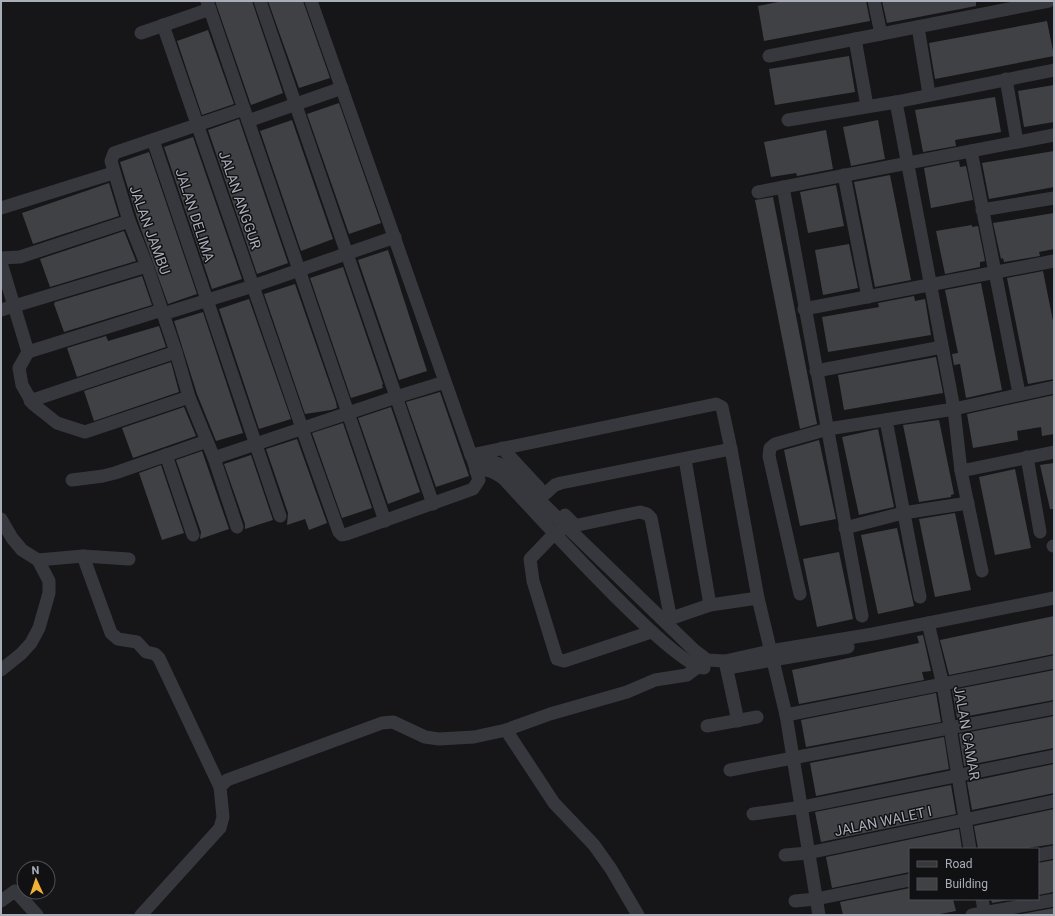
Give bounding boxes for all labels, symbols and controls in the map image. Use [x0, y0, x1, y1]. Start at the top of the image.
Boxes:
street label: JALAN ANGGUR [216, 149, 264, 252]
street label: JALAN DELIMA [172, 166, 218, 264]
street label: JALAN JAMBU [126, 183, 174, 277]
street label: JALAN CAMAR [951, 685, 983, 782]
street label: JALAN WALET I [833, 803, 933, 839]
legend [909, 848, 1039, 900]
text: Road [945, 857, 973, 871]
north arrow [16, 860, 56, 900]
text: N [31, 864, 40, 877]
text: Building [945, 877, 988, 891]

